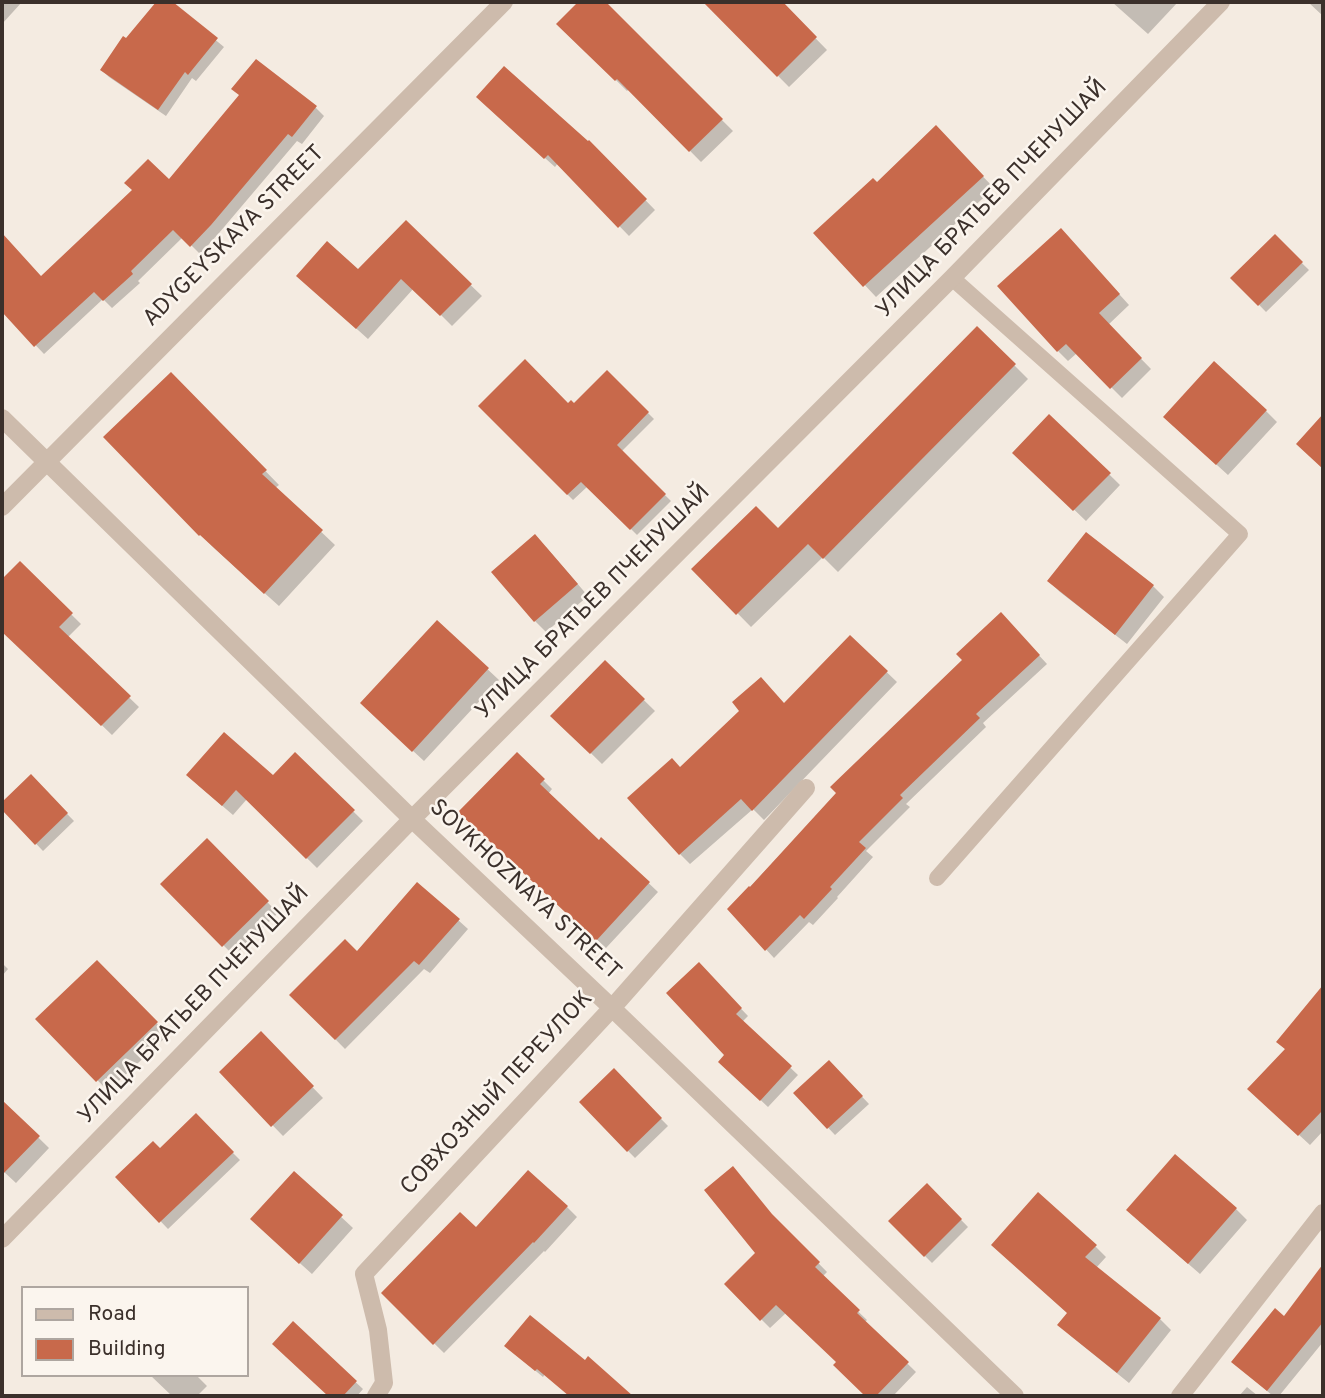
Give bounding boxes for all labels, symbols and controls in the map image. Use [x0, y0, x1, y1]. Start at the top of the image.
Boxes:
street label: УЛИЦА БРАТЬЕВ ПЧЕНУШАЙ [872, 75, 1114, 325]
street label: ADYGEYSKAYA STREET [138, 140, 332, 334]
street label: УЛИЦА БРАТЬЕВ ПЧЕНУШАЙ [471, 480, 717, 726]
street label: SOVKHOZNAYA STREET [422, 795, 626, 987]
street label: УЛИЦА БРАТЬЕВ ПЧЕНУШАЙ [74, 881, 316, 1131]
street label: СОВХОЗНЫЙ ПЕРЕУЛОК [396, 986, 600, 1202]
legend [21, 1286, 248, 1377]
text: Road [88, 1301, 137, 1328]
text: Building [88, 1336, 166, 1363]

